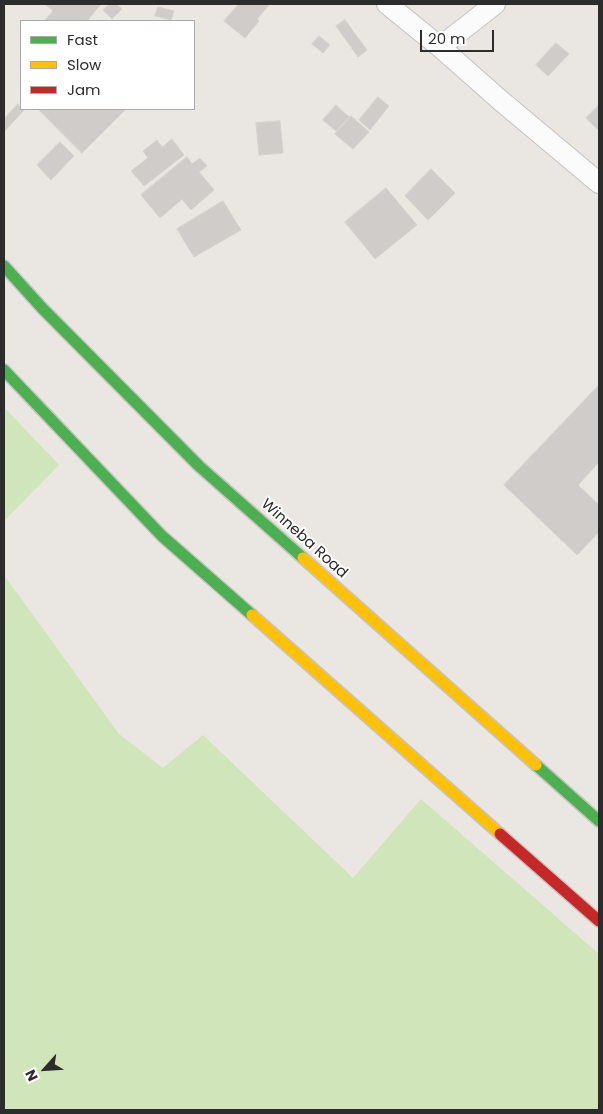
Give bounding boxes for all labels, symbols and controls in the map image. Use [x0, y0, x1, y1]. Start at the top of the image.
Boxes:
legend [20, 20, 195, 110]
scale bar [423, 20, 497, 52]
text: 20 m [428, 28, 466, 49]
text: Fast [67, 29, 98, 50]
text: Slow [67, 54, 101, 75]
text: Jam [67, 79, 101, 100]
street label: Winneba Road [257, 495, 351, 583]
north arrow [20, 1044, 70, 1094]
text: N [20, 1066, 43, 1085]

